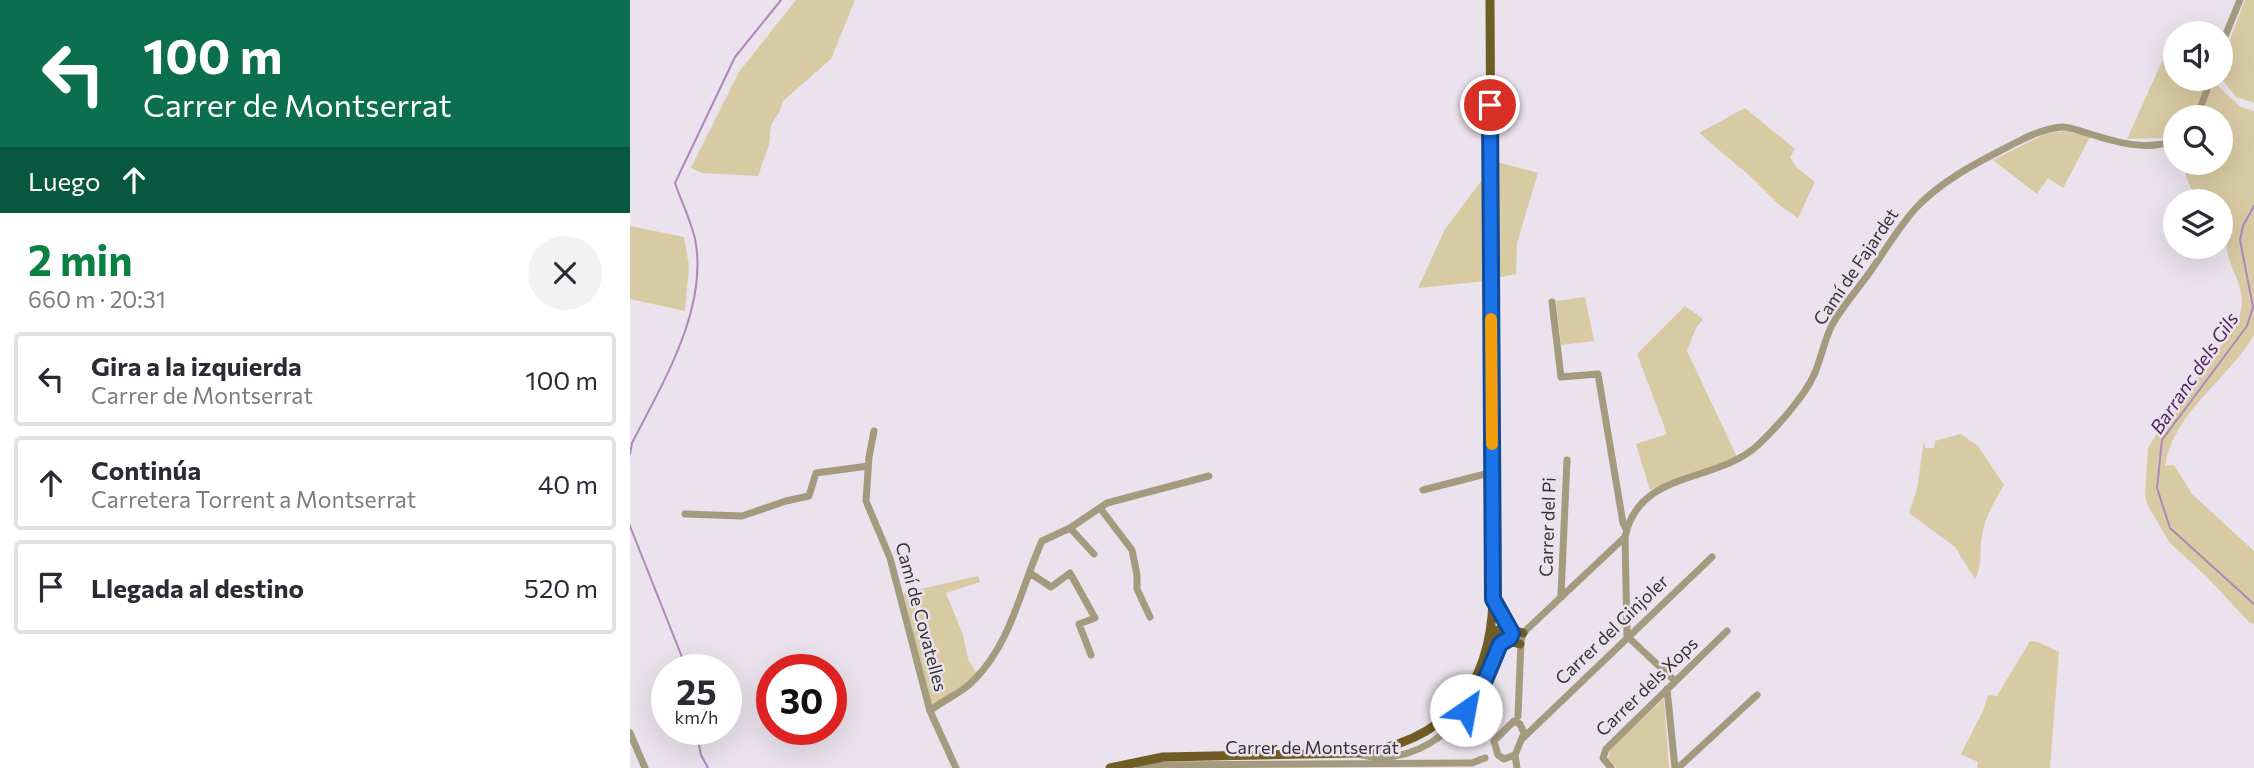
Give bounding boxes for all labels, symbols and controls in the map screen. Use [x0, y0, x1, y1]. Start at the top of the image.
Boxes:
map controls [2163, 21, 2233, 259]
button: sound [2163, 21, 2233, 91]
text: 100 m [143, 24, 282, 84]
icon: left [28, 28, 119, 119]
pin [1460, 75, 1520, 135]
text: Carrer de Montserrat [143, 84, 452, 124]
icon: arrive [1471, 86, 1509, 124]
button: search [2163, 105, 2233, 175]
icon: ahead [115, 161, 153, 199]
text: Luego [28, 165, 101, 196]
button: layers [2163, 189, 2233, 259]
street label: Camí de Fajardet [1808, 204, 1902, 329]
text: 2 min [28, 233, 133, 285]
button: close [528, 236, 602, 310]
text: 660 m · 20:31 [28, 285, 166, 313]
water label: Barranc dels Gils [2145, 307, 2243, 438]
text: Gira a la izquierda [91, 350, 302, 381]
icon: left [32, 360, 70, 398]
text: 100 m [525, 364, 598, 395]
text: Carrer de Montserrat [91, 381, 313, 409]
text: Continúa [91, 454, 201, 485]
icon: ahead [32, 464, 70, 502]
text: 40 m [538, 468, 598, 499]
street label: Carrer del Pi [1534, 477, 1560, 577]
text: Carretera Torrent a Montserrat [91, 485, 416, 513]
street label: Camí de Covatelles [891, 540, 952, 694]
icon: arrive [32, 568, 70, 606]
street label: Carrer del Ginjoler [1550, 570, 1672, 689]
text: Llegada al destino [91, 572, 304, 603]
text: 520 m [524, 572, 598, 603]
street label: Carrer dels Xops [1591, 632, 1702, 740]
speed limit sign: 30 [756, 654, 847, 745]
text: 25 [676, 669, 717, 712]
position arrow [1429, 673, 1503, 747]
text: km/h [675, 706, 718, 728]
street label: Carrer de Montserrat [1225, 736, 1399, 758]

